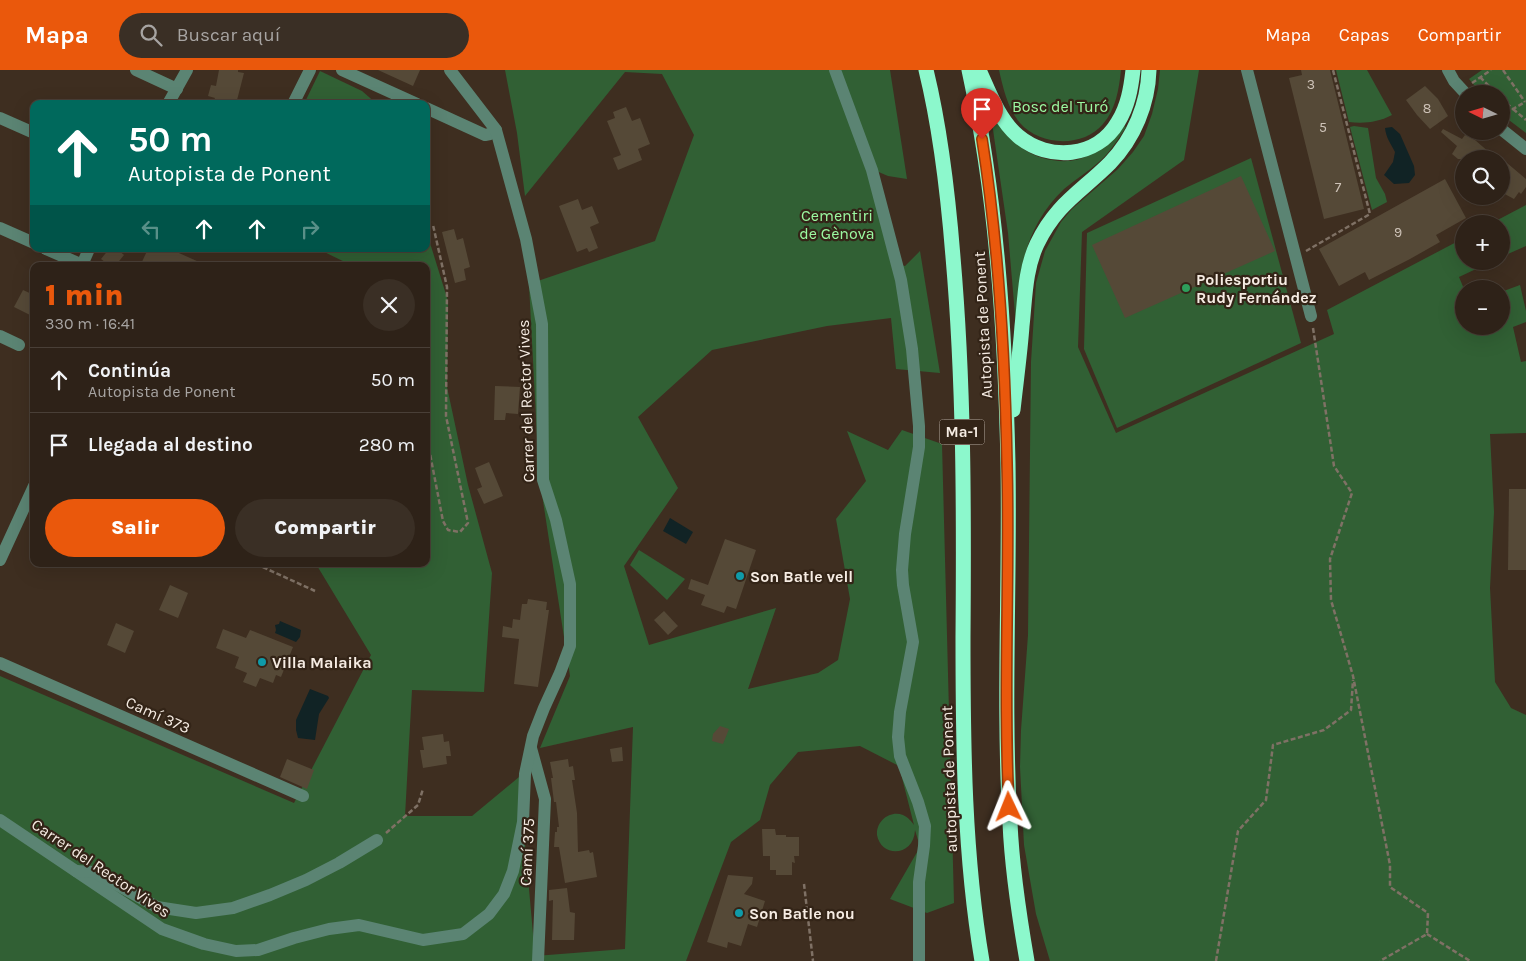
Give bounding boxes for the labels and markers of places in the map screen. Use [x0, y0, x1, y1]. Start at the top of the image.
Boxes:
pin [961, 88, 1003, 139]
place label: Poliesportiu Rudy Fernández [1196, 270, 1317, 307]
marker: Poliesportiu Rudy Fernández [1180, 282, 1192, 294]
place label: Son Batle vell [750, 567, 853, 586]
marker: Son Batle vell [734, 570, 746, 582]
place label: Villa Malaika [272, 653, 372, 672]
marker: Villa Malaika [256, 656, 268, 668]
place label: Son Batle nou [749, 904, 855, 923]
marker: Son Batle nou [733, 907, 745, 919]

